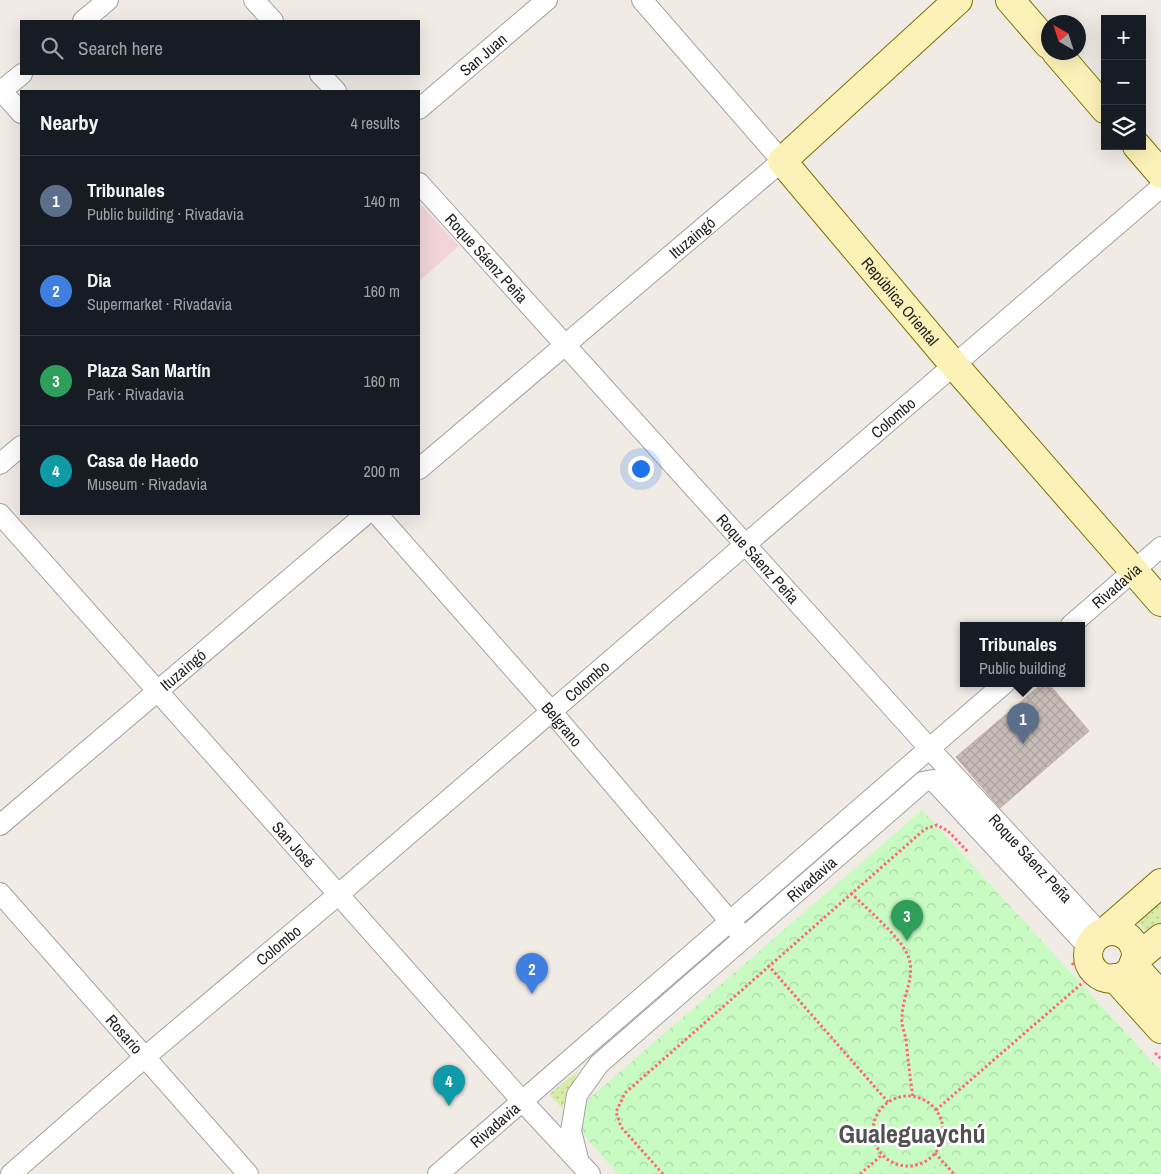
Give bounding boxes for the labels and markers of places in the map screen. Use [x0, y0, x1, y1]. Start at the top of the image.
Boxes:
pin: 1 [1007, 703, 1039, 744]
pin: 3 [891, 900, 923, 941]
pin: 2 [516, 953, 548, 994]
pin: 4 [433, 1065, 465, 1106]

